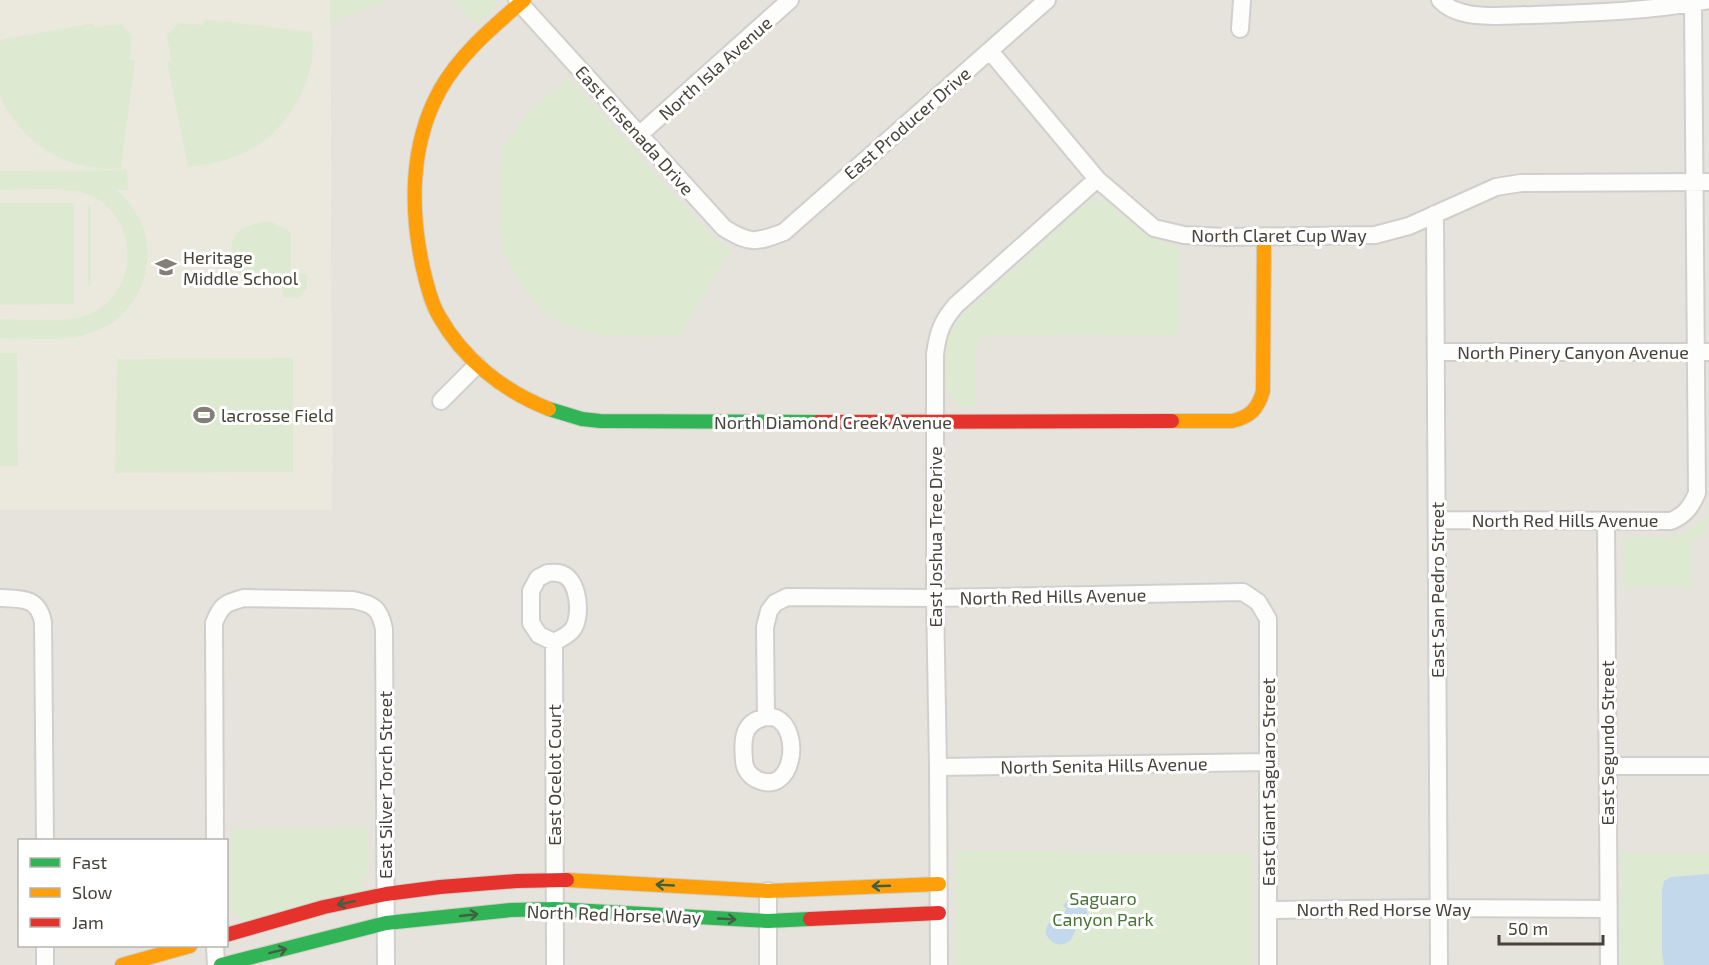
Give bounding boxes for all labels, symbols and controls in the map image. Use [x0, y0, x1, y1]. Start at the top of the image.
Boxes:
street label: North Isla Avenue [654, 11, 776, 125]
street label: East Ensenada Drive [571, 61, 699, 199]
street label: East Producer Drive [839, 62, 975, 184]
street label: North Claret Cup Way [1191, 224, 1367, 246]
place label: Heritage Middle School [183, 246, 299, 289]
school or university icon: Heritage Middle School [154, 255, 178, 279]
street label: North Pinery Canyon Avenue [1457, 341, 1689, 363]
sports icon: lacrosse Field [192, 403, 216, 427]
place label: lacrosse Field [221, 404, 334, 426]
street label: North Diamond Creek Avenue [714, 411, 952, 433]
street label: East Joshua Tree Drive [924, 446, 946, 628]
street label: East San Pedro Street [1426, 502, 1448, 678]
street label: North Red Hills Avenue [1472, 509, 1658, 531]
street label: North Red Hills Avenue [959, 583, 1147, 609]
street label: East Segundo Street [1596, 660, 1618, 826]
street label: East Giant Saguaro Street [1257, 678, 1279, 886]
street label: East Silver Torch Street [374, 691, 396, 879]
street label: East Ocelot Court [543, 704, 565, 846]
street label: North Senita Hills Avenue [1000, 752, 1208, 778]
legend [18, 839, 228, 947]
text: Fast [72, 851, 107, 873]
one-way arrow [656, 879, 676, 890]
text: Slow [72, 881, 113, 903]
one-way arrow [871, 881, 891, 892]
park label: Saguaro Canyon Park [1052, 887, 1154, 930]
one-way arrow [337, 897, 356, 909]
street label: North Red Horse Way [1297, 898, 1472, 920]
street label: North Red Horse Way [526, 900, 702, 928]
scale bar [1499, 908, 1602, 946]
one-way arrow [459, 909, 479, 920]
text: Jam [72, 911, 104, 933]
one-way arrow [716, 913, 736, 924]
text: 50 m [1508, 917, 1548, 939]
one-way arrow [268, 944, 287, 956]

